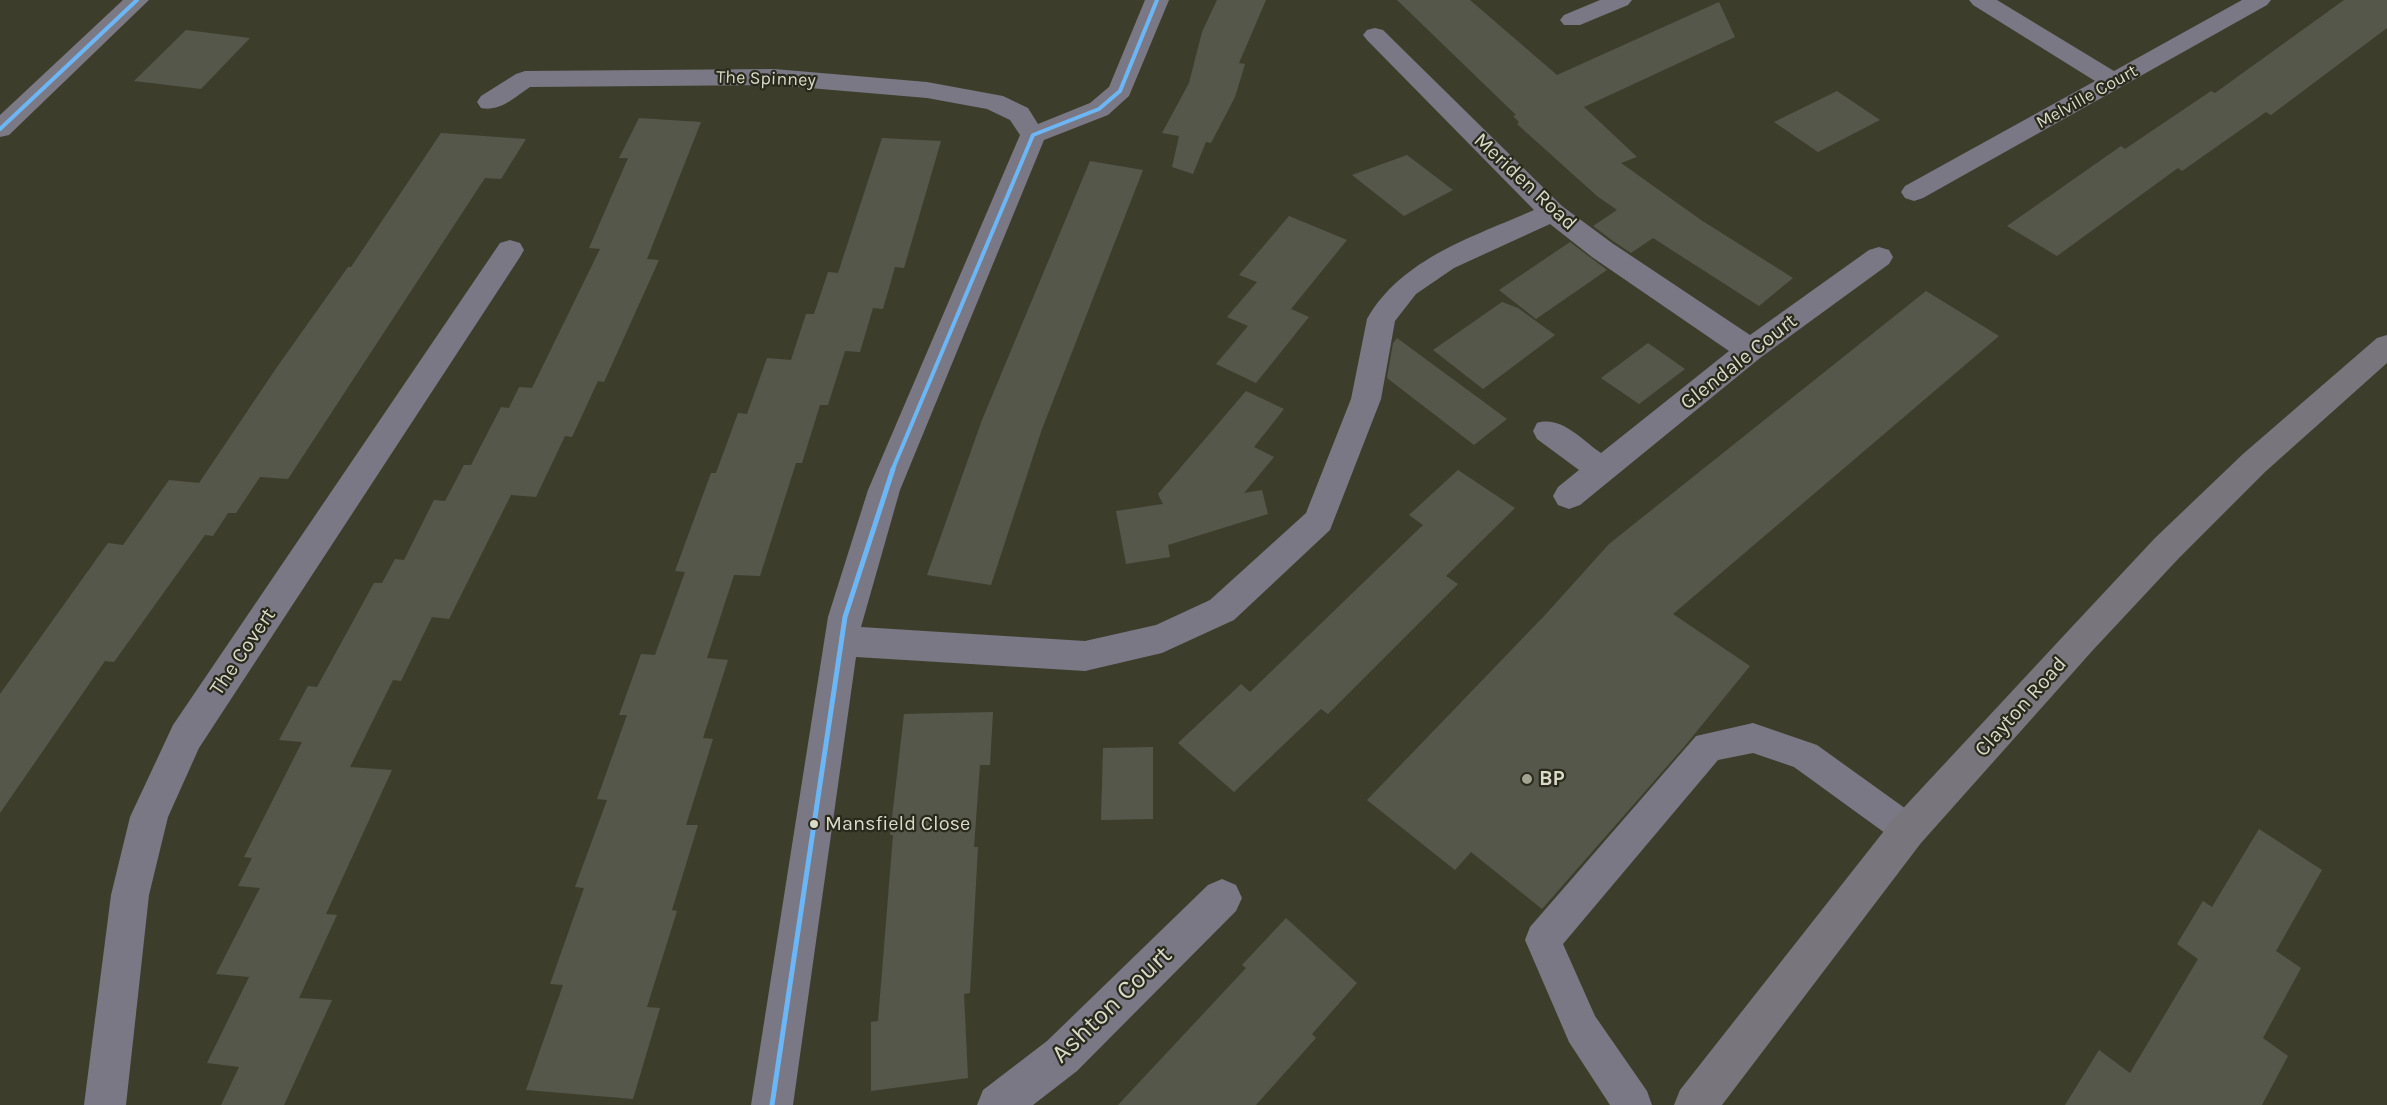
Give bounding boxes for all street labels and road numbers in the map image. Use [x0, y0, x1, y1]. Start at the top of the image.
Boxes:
street label: Melville Court [2033, 60, 2141, 134]
street label: The Spinney [716, 66, 816, 92]
street label: Meriden Road [1468, 128, 1582, 236]
street label: Glendale Court [1676, 309, 1802, 415]
street label: The Covert [205, 603, 281, 701]
street label: Clayton Road [1970, 652, 2072, 762]
street label: Ashton Court [1045, 940, 1179, 1070]

